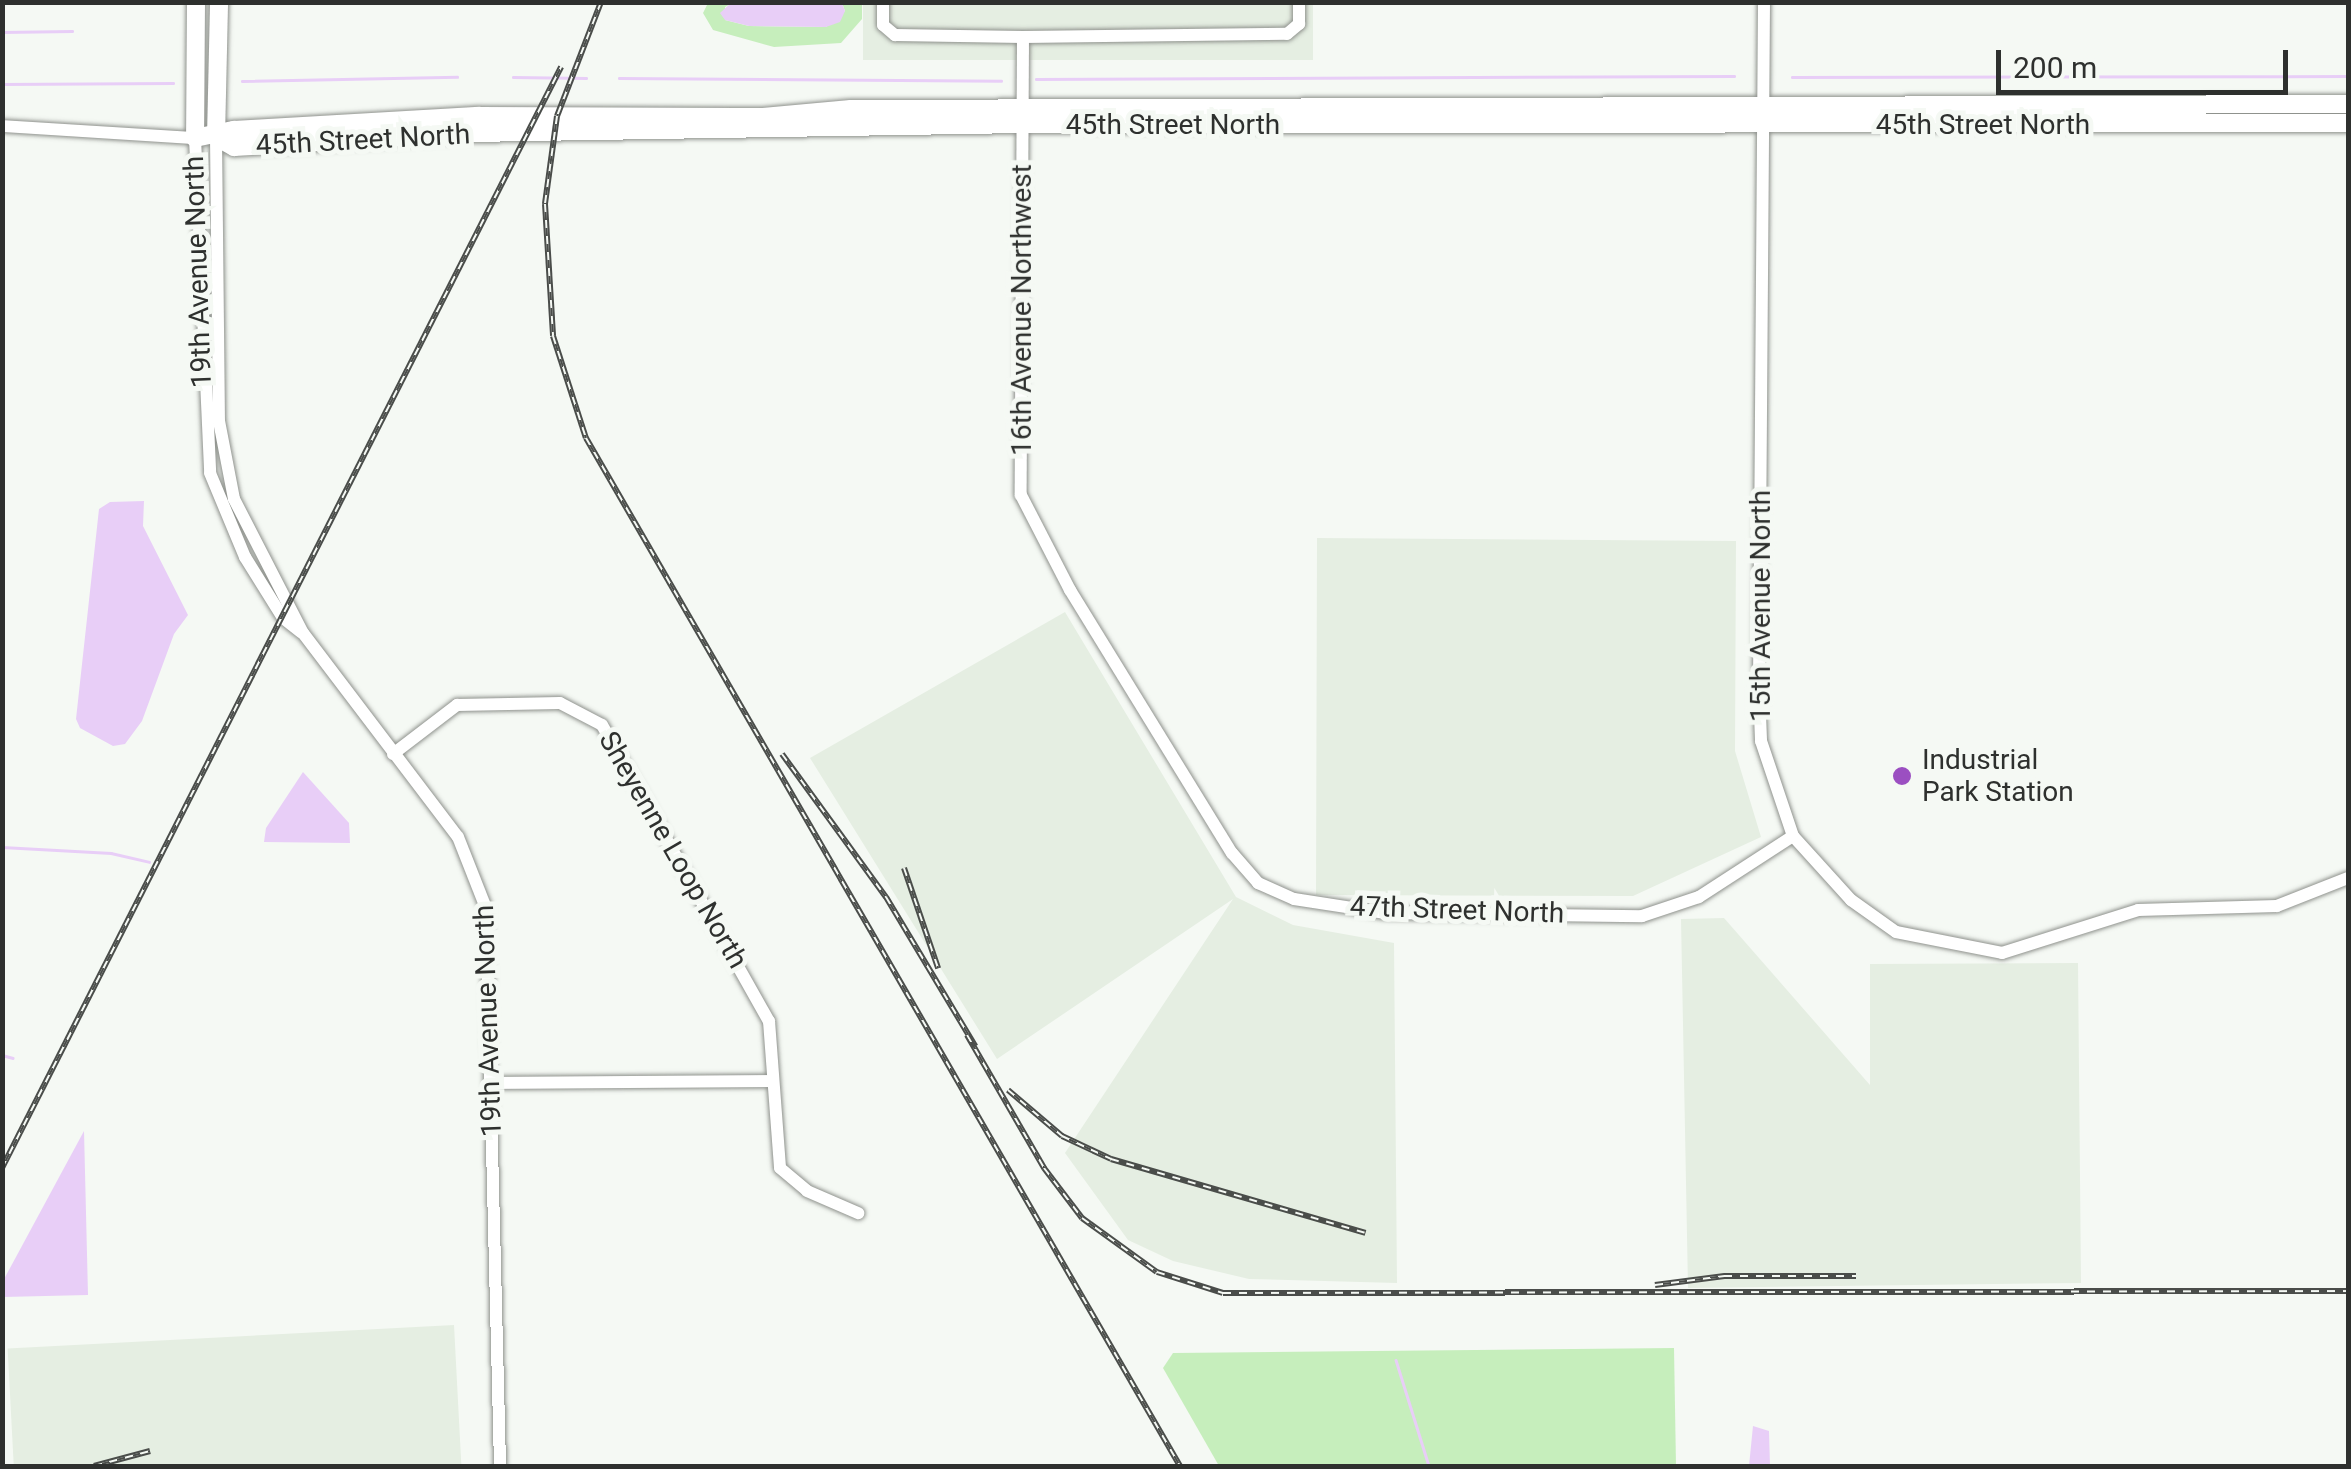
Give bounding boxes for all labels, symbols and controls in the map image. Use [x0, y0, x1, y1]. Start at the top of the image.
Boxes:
scale bar [2001, 30, 2294, 92]
text: 200 m [2013, 50, 2097, 85]
street label: 45th Street North [1066, 108, 1280, 142]
street label: 45th Street North [1876, 108, 2090, 142]
street label: 45th Street North [255, 118, 471, 162]
street label: 19th Avenue North [177, 155, 219, 389]
street label: 16th Avenue Northwest [1005, 164, 1039, 456]
street label: 15th Avenue North [1744, 490, 1778, 722]
street label: Sheyenne Loop North [592, 726, 754, 974]
place label: Industrial Park Station [1922, 743, 2074, 809]
marker: Industrial Park Station [1891, 765, 1913, 787]
street label: 47th Street North [1349, 889, 1565, 931]
street label: 19th Avenue North [467, 904, 509, 1138]

